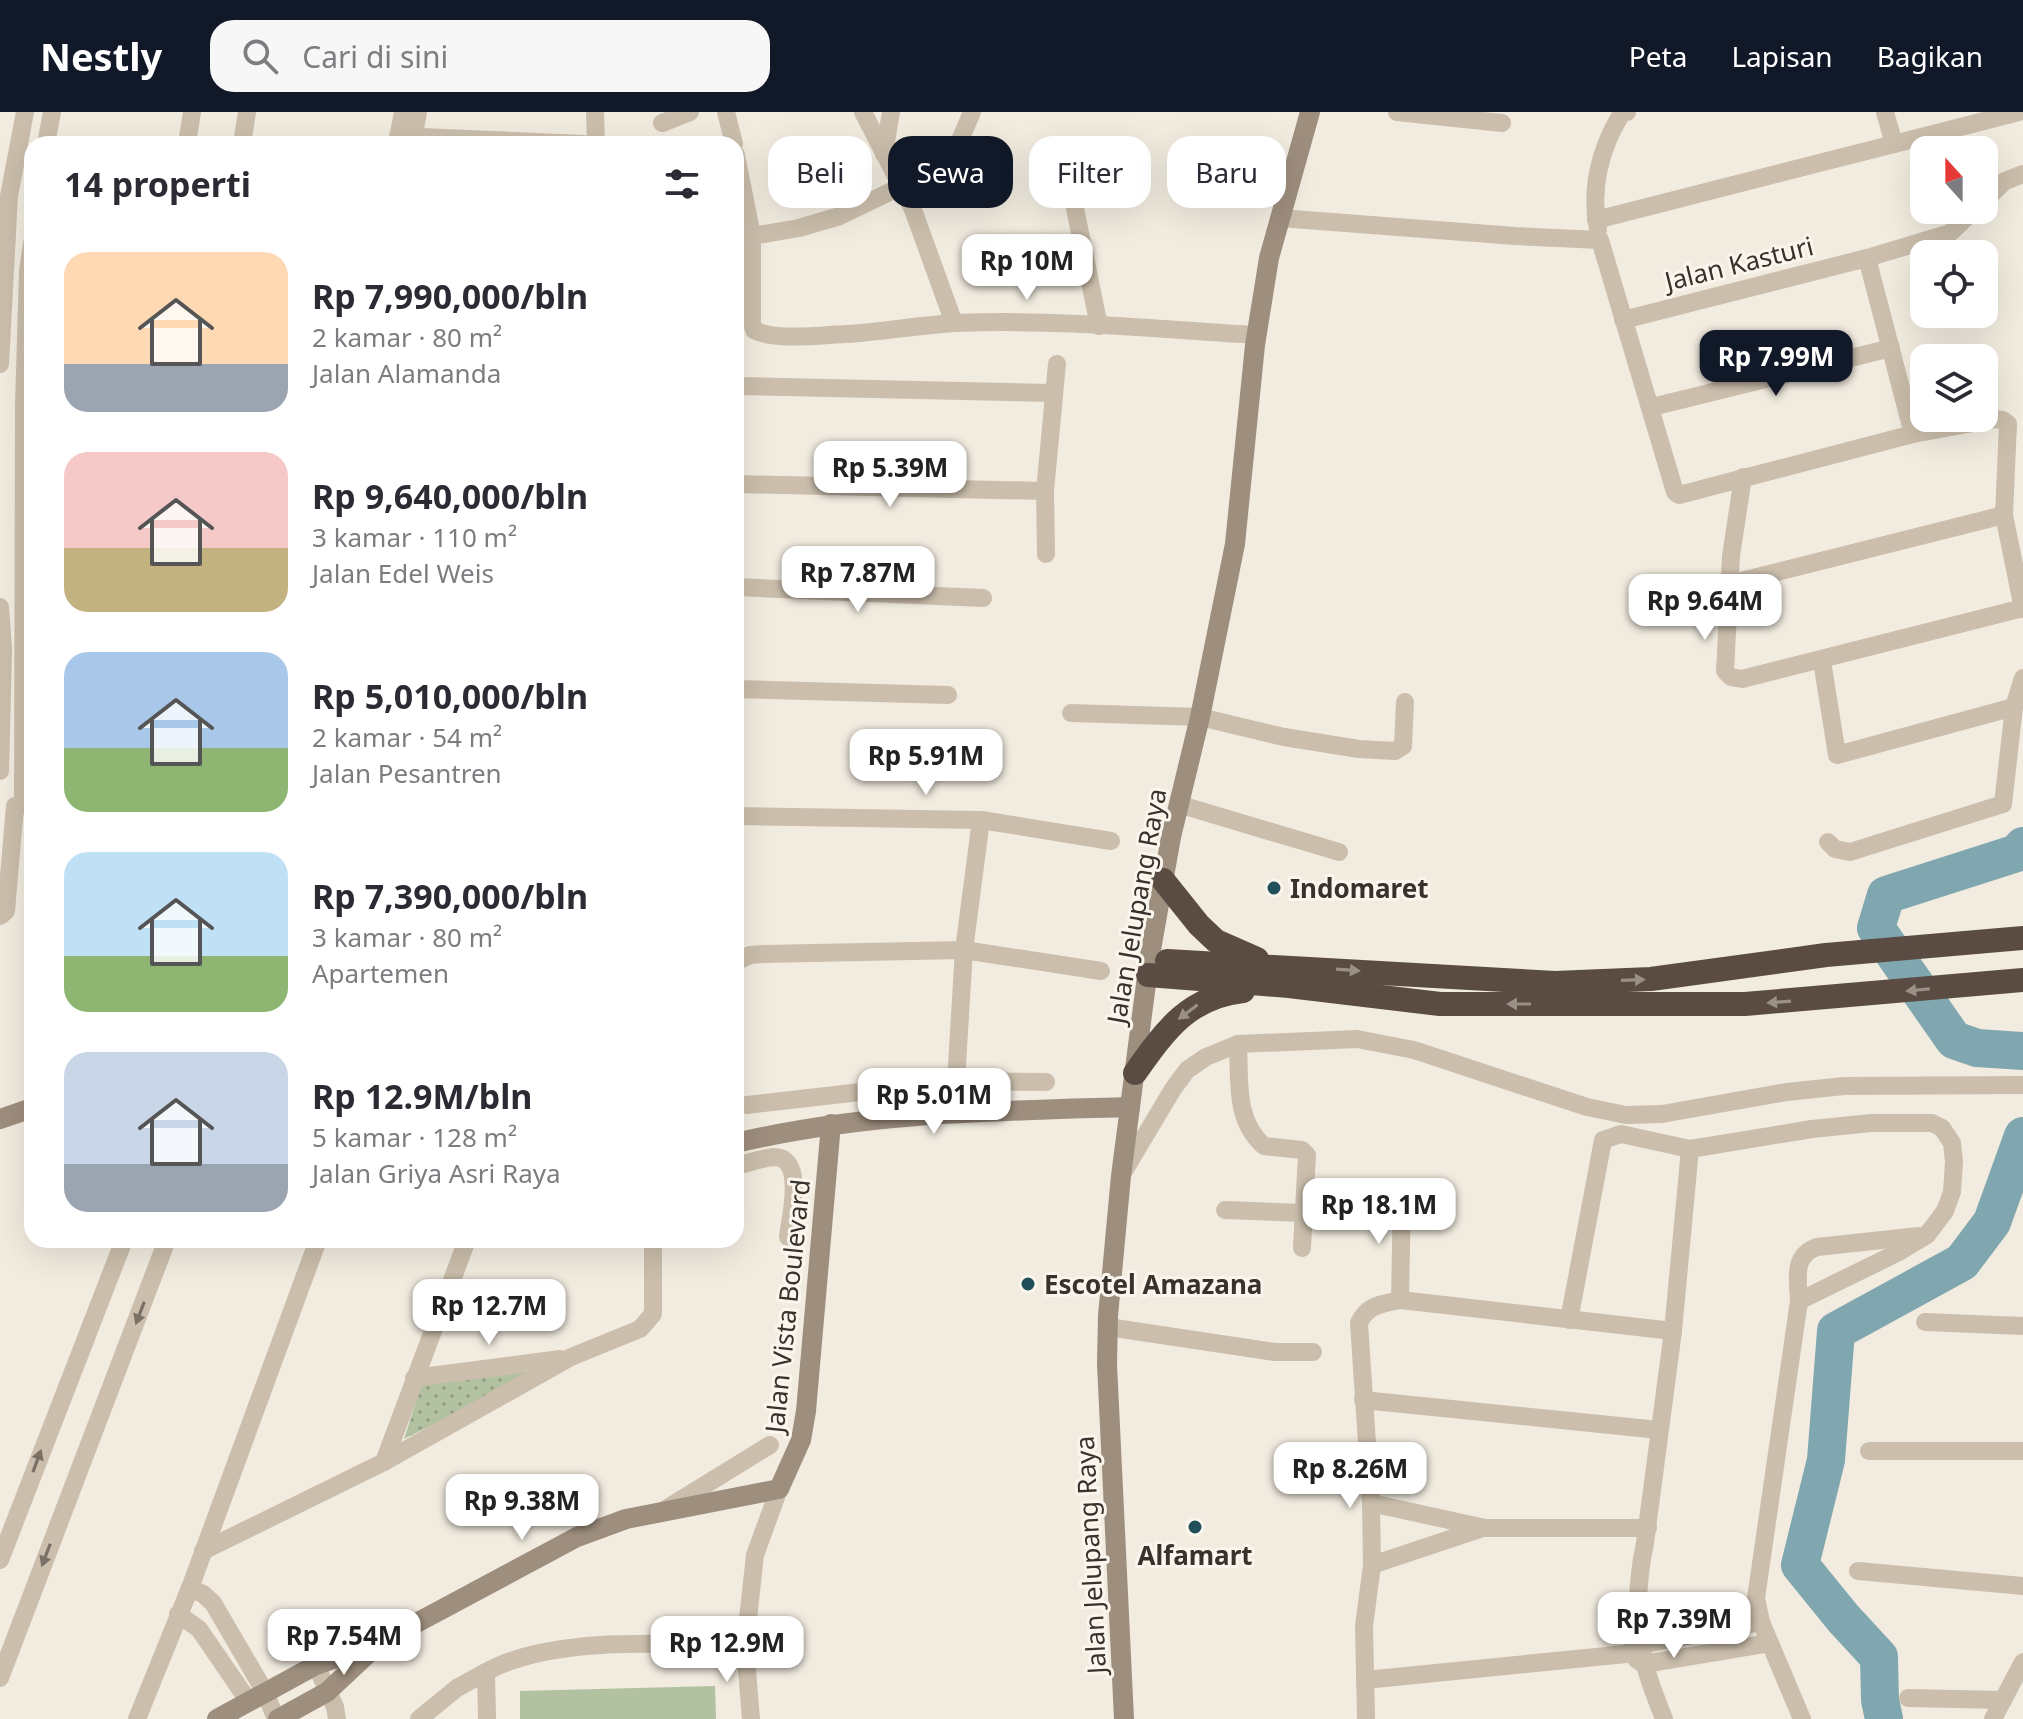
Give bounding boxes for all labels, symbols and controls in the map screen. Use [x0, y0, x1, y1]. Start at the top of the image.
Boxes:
search box [210, 20, 770, 92]
text: Nestly [40, 30, 162, 82]
icon: search [238, 34, 282, 78]
text: Cari di sini [302, 36, 448, 77]
text: Peta [1629, 37, 1687, 75]
text: Lapisan [1731, 37, 1833, 75]
text: Bagikan [1877, 37, 1983, 75]
chip: Beli [768, 136, 872, 208]
chip: Sewa [888, 136, 1013, 208]
chip: Filter [1029, 136, 1151, 208]
chip: Baru [1167, 136, 1286, 208]
north arrow [1910, 136, 1998, 224]
map controls [1910, 136, 1998, 432]
text: 14 properti [64, 161, 251, 207]
icon: filters [660, 162, 704, 206]
street label: Jalan Kasturi [1658, 227, 1817, 300]
pin: Rp 10M [962, 234, 1092, 302]
button: locate [1910, 240, 1998, 328]
text: Rp 10M [980, 242, 1074, 278]
text: Rp 7,990,000/bln [312, 273, 588, 319]
icon: home [128, 284, 224, 380]
text: 2 kamar · 80 m² [312, 319, 502, 355]
pin: Rp 7.99M [1693, 330, 1859, 398]
text: Rp 7.99M [1718, 338, 1834, 374]
button: layers [1910, 344, 1998, 432]
text: Jalan Alamanda [312, 355, 501, 391]
pin: Rp 5.39M [807, 441, 973, 509]
text: Rp 5.39M [832, 449, 948, 485]
text: Rp 9,640,000/bln [312, 473, 588, 519]
icon: home [128, 484, 224, 580]
text: 3 kamar · 110 m² [312, 519, 517, 555]
pin: Rp 7.87M [775, 546, 941, 614]
text: Rp 7.87M [800, 554, 916, 590]
text: Jalan Edel Weis [312, 555, 494, 591]
pin: Rp 9.64M [1622, 574, 1788, 642]
text: Rp 9.64M [1647, 582, 1763, 618]
text: Rp 5,010,000/bln [312, 673, 588, 719]
icon: home [128, 684, 224, 780]
text: 2 kamar · 54 m² [312, 719, 502, 755]
pin: Rp 5.91M [843, 729, 1009, 797]
text: Rp 5.91M [868, 737, 984, 773]
text: Jalan Pesantren [312, 755, 502, 791]
street label: Jalan Jelupang Raya [1097, 786, 1174, 1029]
place label: Indomaret [1290, 870, 1429, 906]
text: Rp 7,390,000/bln [312, 873, 588, 919]
marker: Indomaret [1265, 879, 1283, 897]
icon: home [128, 884, 224, 980]
text: 3 kamar · 80 m² [312, 919, 502, 955]
text: Apartemen [312, 955, 449, 991]
one-way arrow [1336, 964, 1361, 977]
one-way arrow [1621, 973, 1646, 986]
one-way arrow [1906, 984, 1931, 997]
one-way arrow [1766, 996, 1791, 1009]
one-way arrow [1506, 998, 1531, 1010]
one-way arrow [1178, 1004, 1199, 1019]
pin: Rp 5.01M [851, 1068, 1017, 1136]
text: Rp 12.9M/bln [312, 1073, 532, 1119]
text: Rp 5.01M [876, 1076, 992, 1112]
icon: home [128, 1084, 224, 1180]
text: 5 kamar · 128 m² [312, 1119, 517, 1155]
text: Jalan Griya Asri Raya [312, 1155, 561, 1191]
street label: Jalan Vista Boulevard [755, 1177, 818, 1438]
pin: Rp 18.1M [1296, 1178, 1462, 1246]
text: Rp 18.1M [1321, 1186, 1437, 1222]
place label: Escotel Amazana [1044, 1266, 1262, 1302]
marker: Escotel Amazana [1019, 1275, 1037, 1293]
pin: Rp 12.7M [406, 1279, 572, 1347]
text: Rp 12.7M [431, 1287, 547, 1323]
one-way arrow [133, 1301, 146, 1325]
street label: Jalan Jelupang Raya [1066, 1435, 1114, 1678]
pin: Rp 8.26M [1267, 1442, 1433, 1510]
one-way arrow [31, 1449, 44, 1473]
text: Rp 8.26M [1292, 1450, 1408, 1486]
pin: Rp 9.38M [439, 1474, 605, 1542]
text: Rp 9.38M [464, 1482, 580, 1518]
marker: Alfamart [1186, 1518, 1204, 1536]
place label: Alfamart [1137, 1537, 1253, 1573]
one-way arrow [39, 1543, 52, 1567]
pin: Rp 7.39M [1591, 1592, 1757, 1660]
text: Rp 7.39M [1616, 1600, 1732, 1636]
pin: Rp 7.54M [261, 1609, 427, 1677]
pin: Rp 12.9M [644, 1616, 810, 1684]
text: Rp 7.54M [286, 1617, 402, 1653]
text: Rp 12.9M [669, 1624, 785, 1660]

